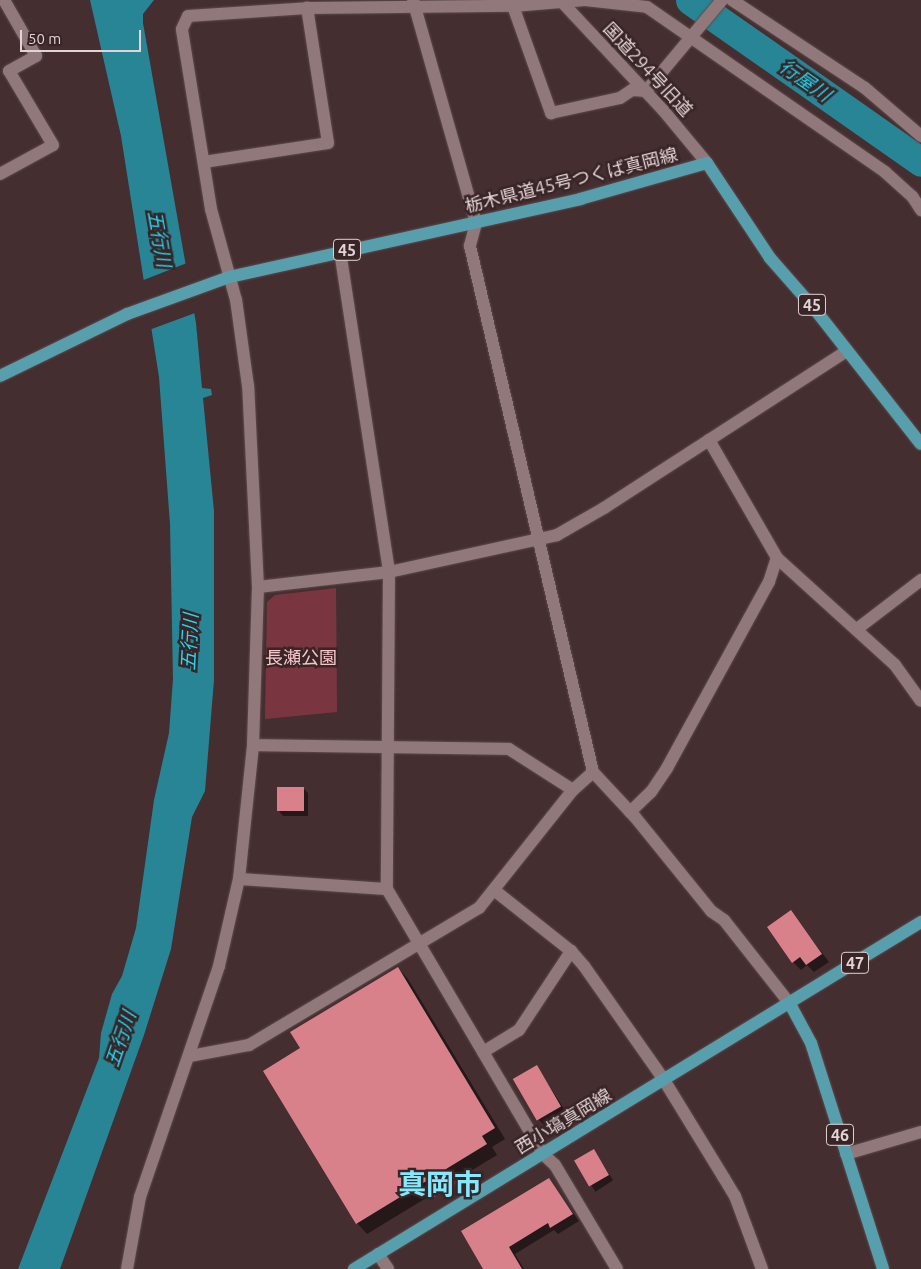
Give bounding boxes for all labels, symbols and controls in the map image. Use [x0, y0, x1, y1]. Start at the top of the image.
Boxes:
street label: 国道294号旧道 [599, 18, 697, 120]
scale bar [22, 20, 144, 52]
text: 50 m [28, 30, 61, 47]
water label: 行屋川 [775, 55, 835, 107]
street label: 栃木県道45号つくば真岡線 [462, 143, 680, 217]
water label: 五行川 [143, 209, 175, 269]
road number: 45 [332, 236, 362, 264]
road number: 45 [797, 292, 827, 318]
water label: 五行川 [177, 613, 203, 671]
park label: 長瀬公園 [265, 646, 337, 668]
road number: 47 [840, 950, 870, 976]
water label: 五行川 [101, 1008, 141, 1070]
street label: 西小塙真岡線 [511, 1084, 615, 1158]
road number: 46 [825, 1122, 855, 1148]
district label: 真岡市 [398, 1167, 482, 1201]

